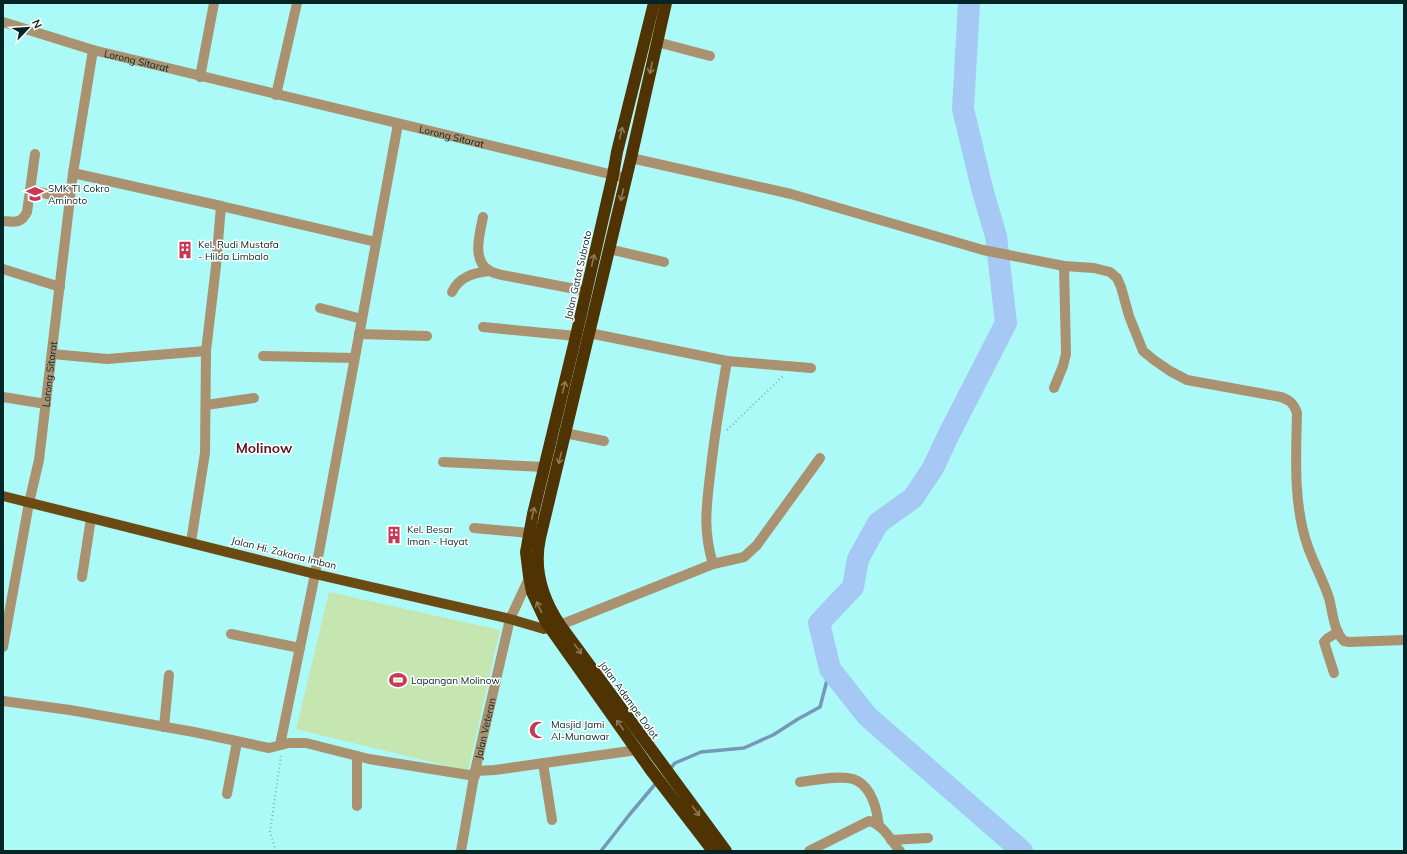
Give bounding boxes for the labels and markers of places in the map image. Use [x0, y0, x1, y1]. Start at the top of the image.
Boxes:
place label: SMK TI Cokro Aminoto [48, 182, 110, 207]
school or university icon: SMK TI Cokro Aminoto [25, 184, 45, 204]
place label: Kel. Rudi Mustafa - Hilda Limbalo [198, 238, 279, 263]
building icon: Kel. Rudi Mustafa - Hilda Limbalo [175, 240, 195, 260]
place label: Kel. Besar Iman - Hayat [407, 523, 469, 548]
building icon: Kel. Besar Iman - Hayat [384, 525, 404, 545]
sports icon: Lapangan Molinow [388, 670, 408, 690]
place label: Lapangan Molinow [411, 674, 500, 687]
place label: Masjid Jami Al-Munawar [551, 718, 610, 743]
mosque icon: Masjid Jami Al-Munawar [528, 720, 548, 740]

